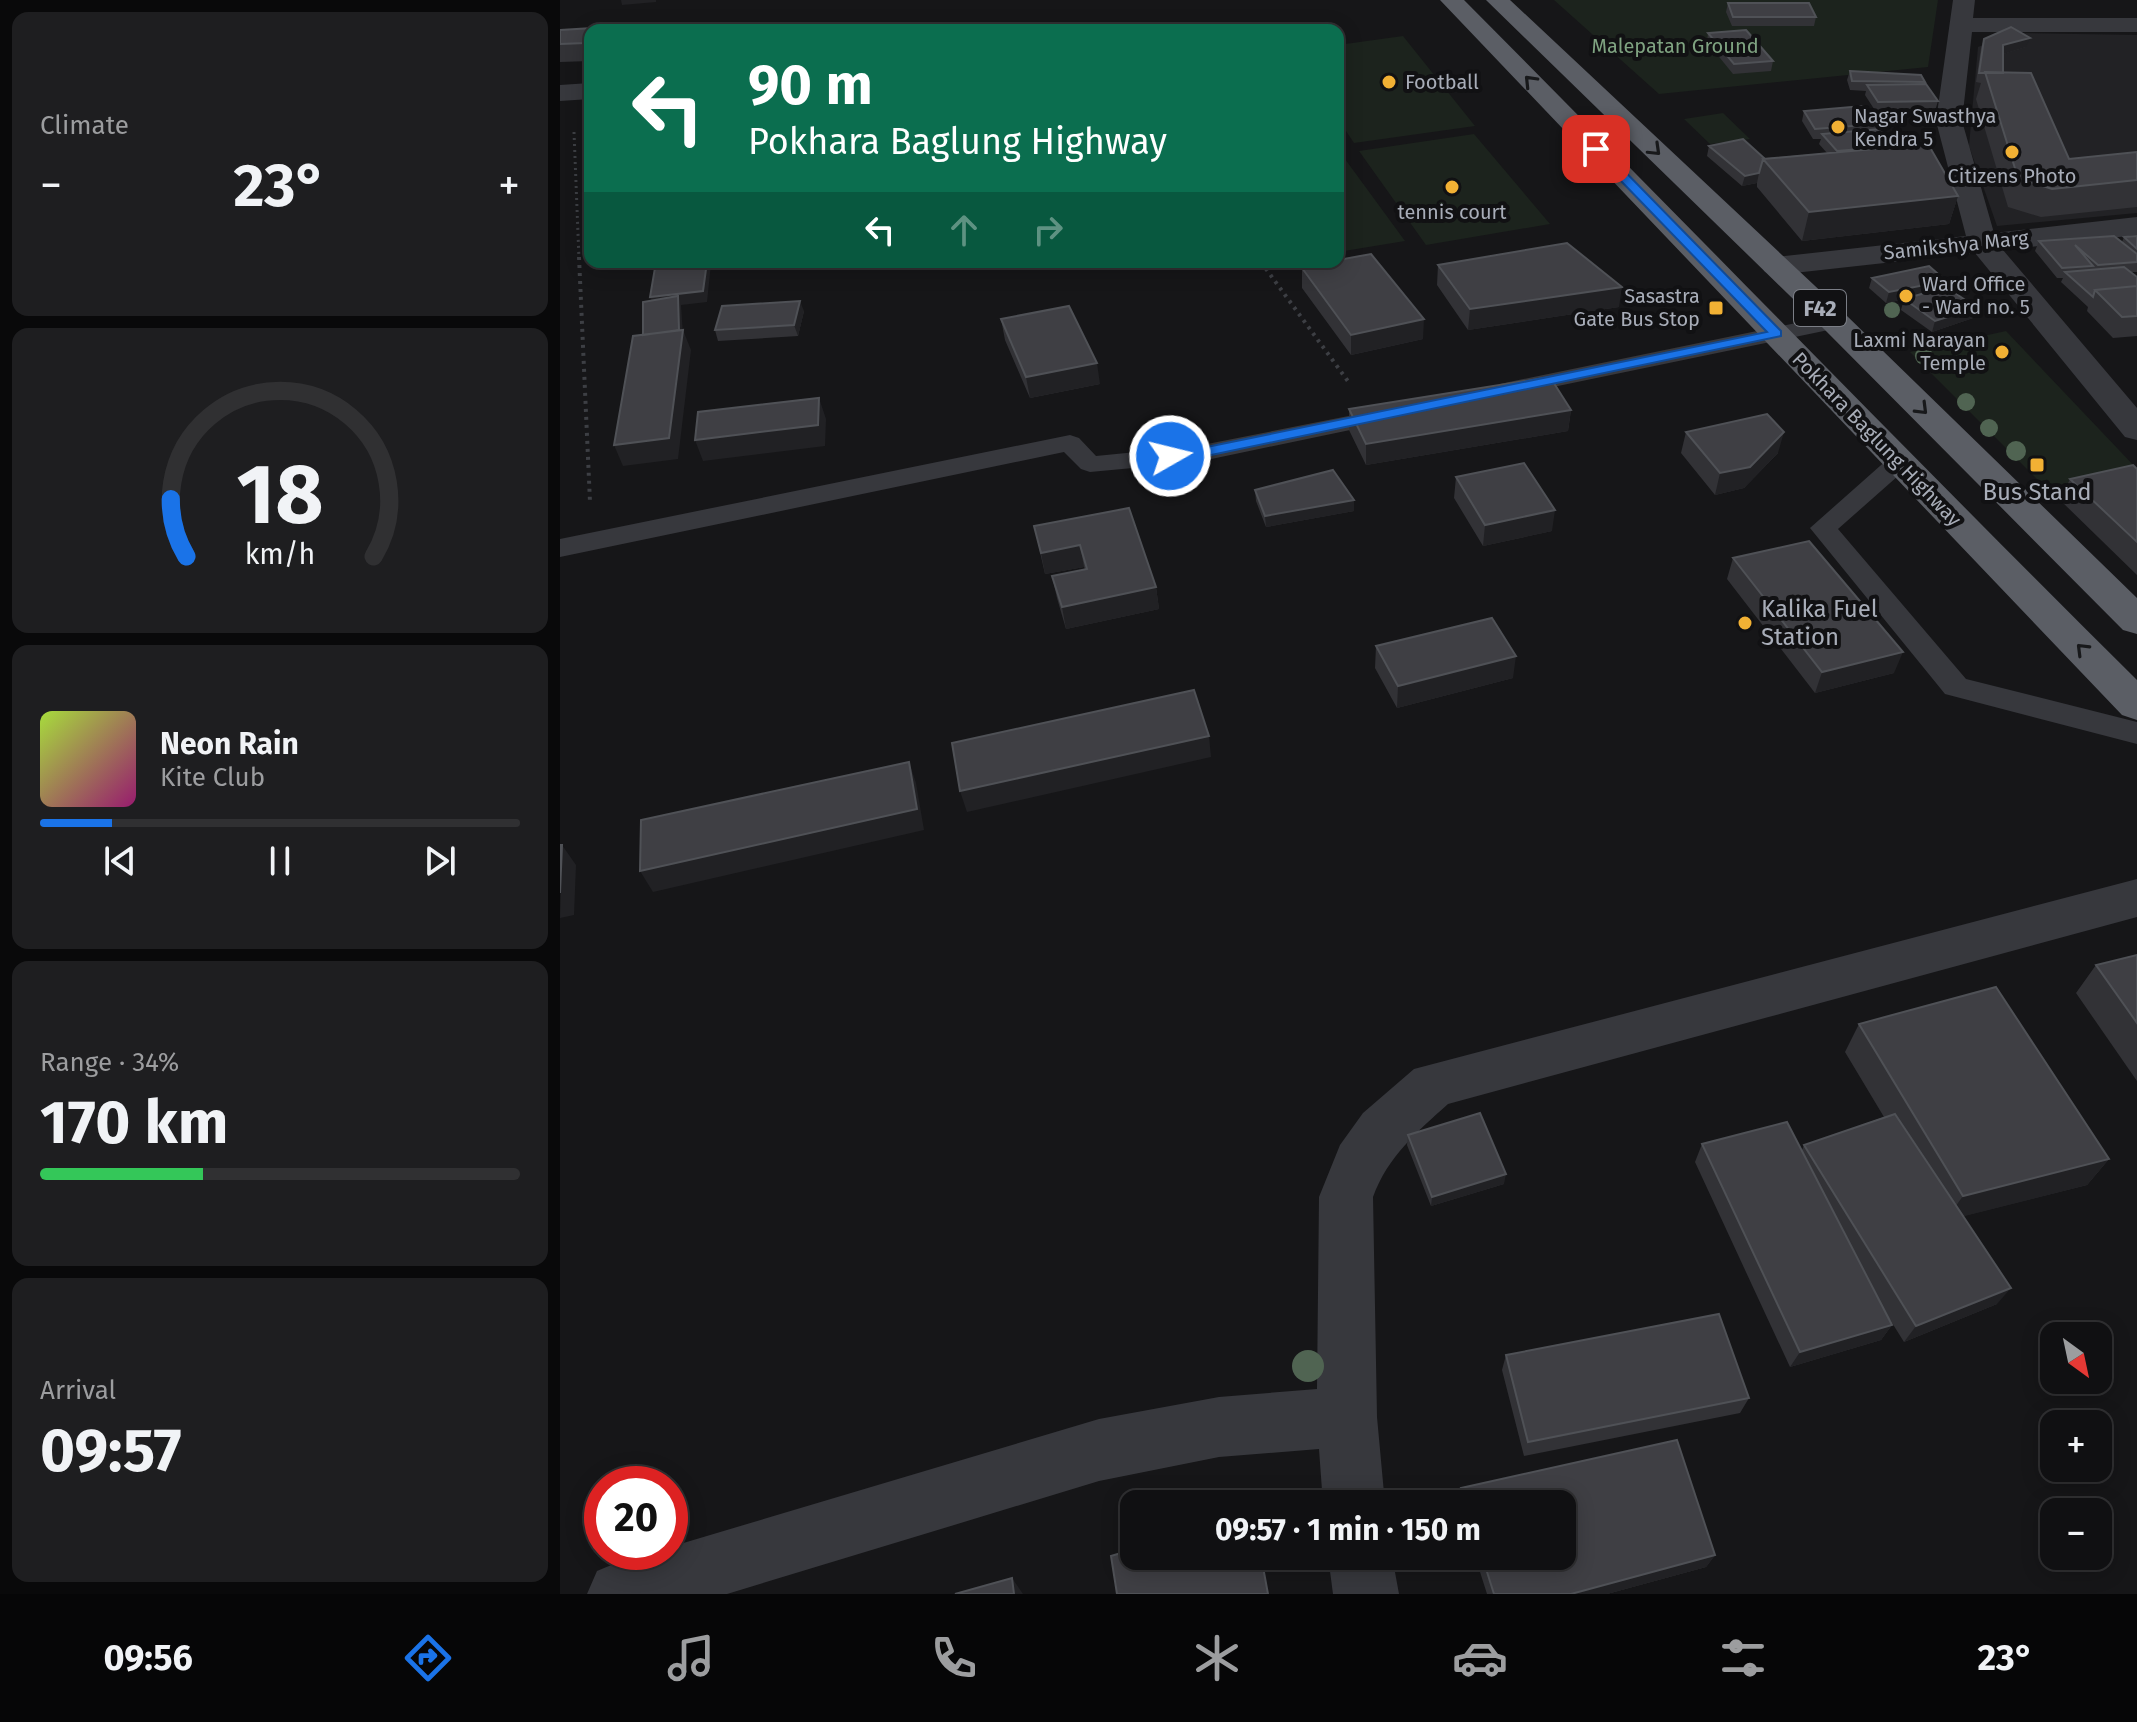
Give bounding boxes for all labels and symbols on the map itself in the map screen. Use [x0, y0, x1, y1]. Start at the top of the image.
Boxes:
park label: Malepatan Ground [1591, 34, 1759, 58]
place label: Football [1405, 70, 1479, 94]
marker: Football [1380, 73, 1398, 91]
one-way arrow [1525, 76, 1540, 90]
place label: Nagar Swasthya Kendra 5 [1854, 104, 1996, 151]
pin [1562, 115, 1630, 183]
marker: Nagar Swasthya Kendra 5 [1829, 118, 1847, 136]
one-way arrow [1646, 141, 1660, 156]
marker: Citizens Photo [2003, 143, 2021, 161]
place label: Citizens Photo [1948, 164, 2076, 188]
marker: tennis court [1443, 178, 1461, 196]
place label: tennis court [1398, 200, 1507, 224]
street label: Samikshya Marg [1882, 225, 2030, 265]
place label: Ward Office - Ward no. 5 [1922, 272, 2030, 319]
place label: Sasastra Gate Bus Stop [1574, 284, 1700, 331]
marker: Ward Office - Ward no. 5 [1897, 287, 1915, 305]
road number: F42 [1794, 290, 1846, 326]
marker: Sasastra Gate Bus Stop [1707, 299, 1725, 317]
place label: Laxmi Narayan Temple [1853, 328, 1986, 375]
marker: Laxmi Narayan Temple [1993, 343, 2011, 361]
street label: Pokhara Baglung Highway [1788, 347, 1967, 531]
one-way arrow [1913, 400, 1928, 414]
position arrow [1128, 414, 1212, 498]
marker: Bus Stand [2028, 456, 2046, 474]
place label: Bus Stand [1982, 478, 2092, 506]
place label: Kalika Fuel Station [1761, 595, 1878, 651]
marker: Kalika Fuel Station [1736, 614, 1754, 632]
one-way arrow [2077, 644, 2091, 658]
north arrow [2040, 1322, 2112, 1394]
speed limit sign: 20 [584, 1466, 688, 1570]

